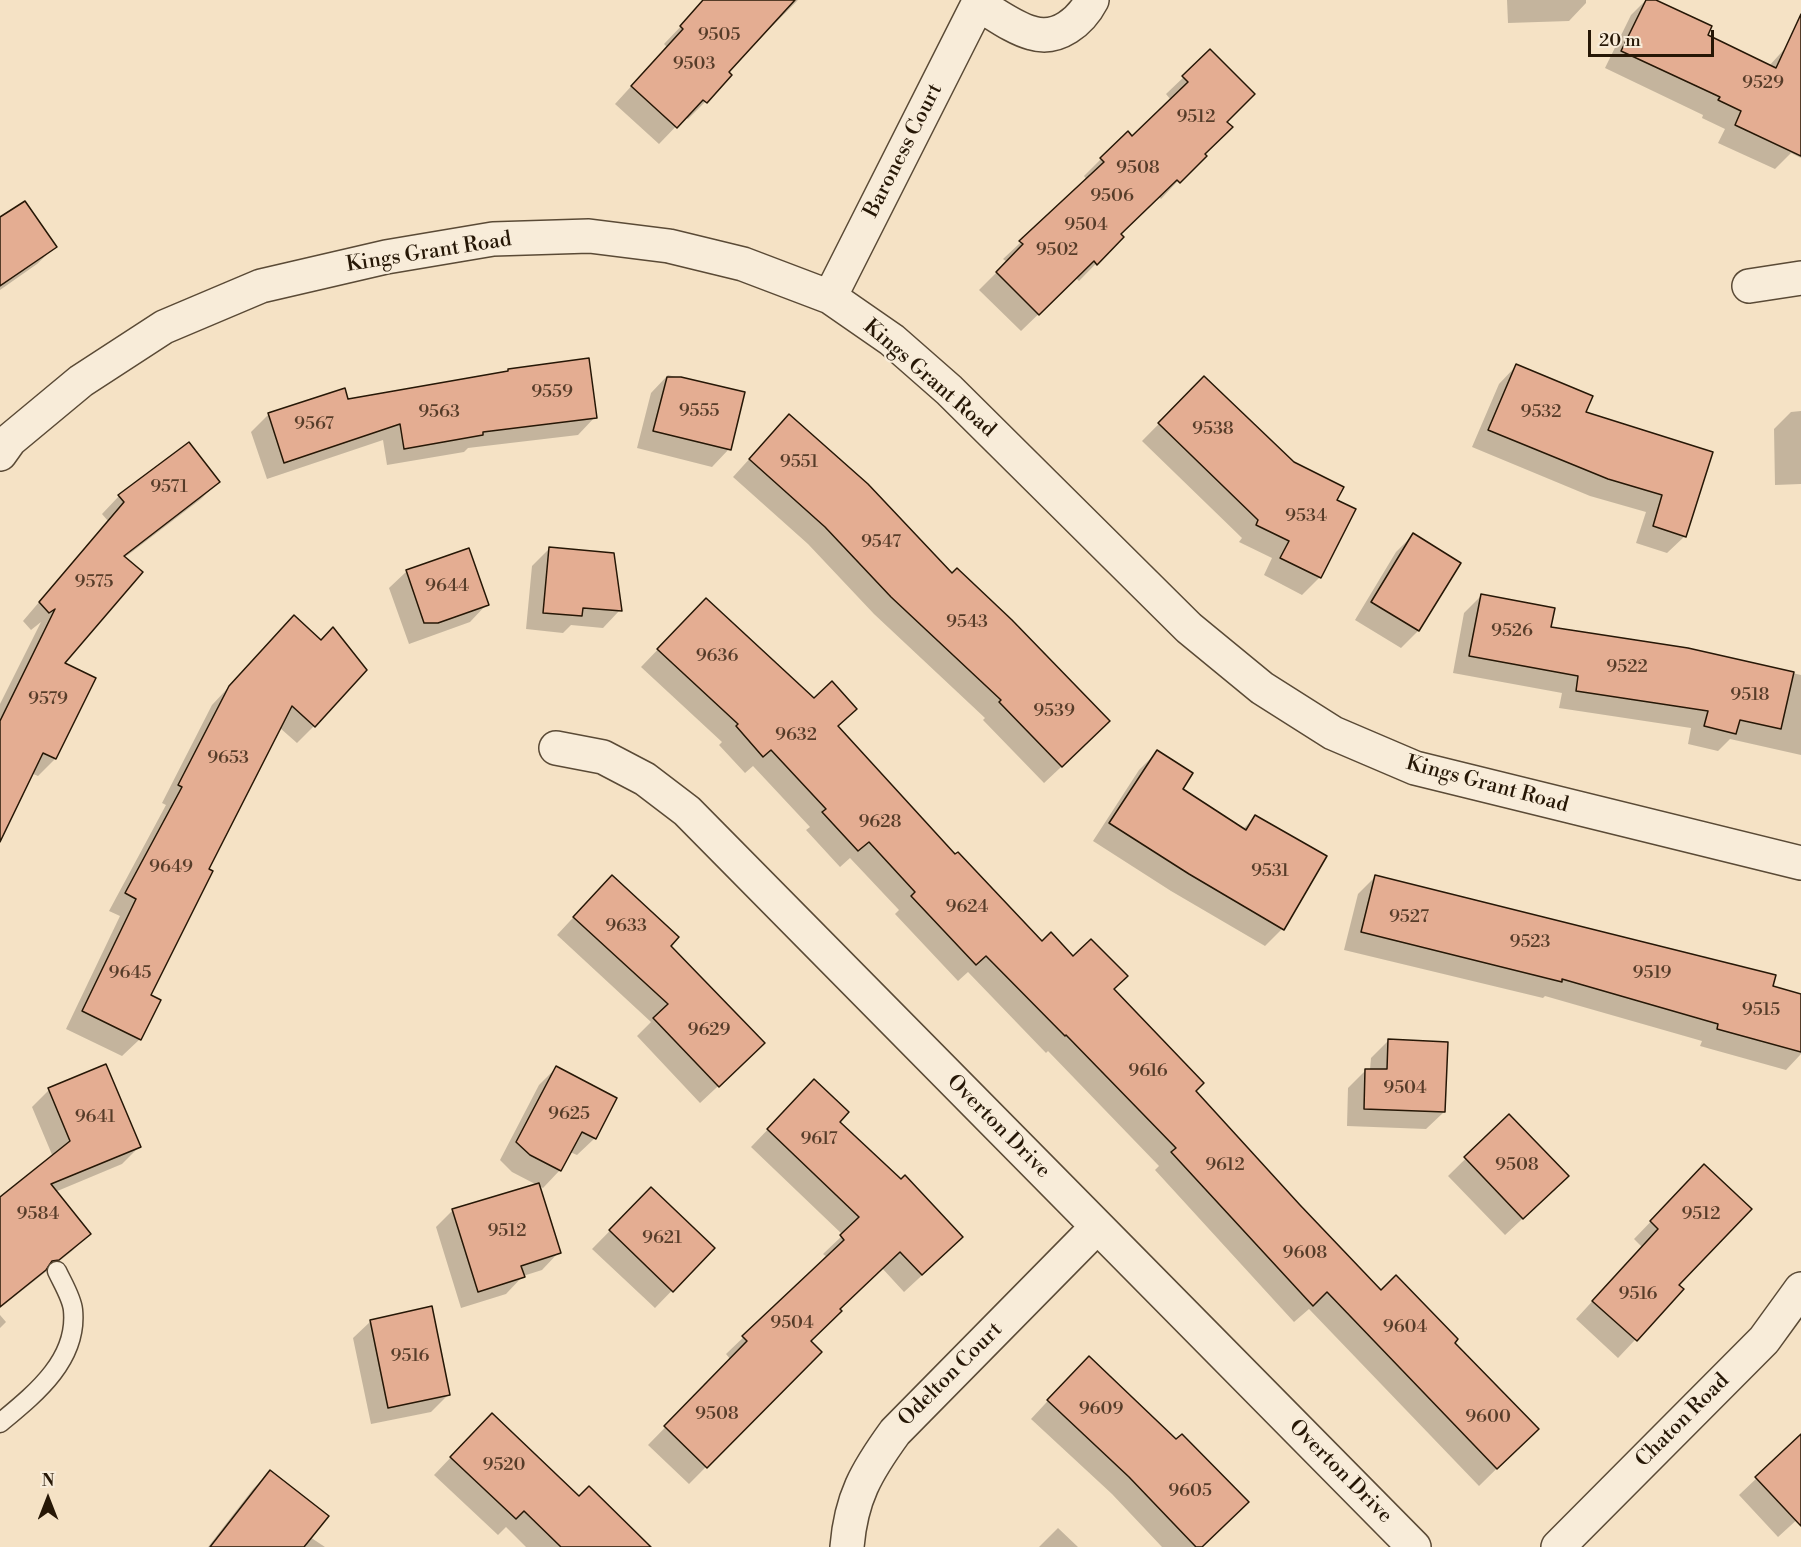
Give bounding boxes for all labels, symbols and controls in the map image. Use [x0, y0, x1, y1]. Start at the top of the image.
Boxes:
scale bar [1591, 18, 1717, 56]
house number: 9505 [698, 25, 740, 47]
text: 20 m [1599, 29, 1641, 52]
house number: 9503 [673, 54, 715, 76]
house number: 9529 [1742, 73, 1784, 95]
street label: Baroness Court [859, 80, 949, 222]
house number: 9512 [1176, 107, 1216, 129]
house number: 9508 [1116, 158, 1160, 180]
house number: 9506 [1090, 186, 1134, 208]
house number: 9504 [1064, 215, 1108, 237]
street label: Kings Grant Road [344, 227, 514, 279]
house number: 9502 [1036, 240, 1078, 262]
street label: Kings Grant Road [858, 315, 1000, 443]
house number: 9559 [531, 382, 573, 404]
house number: 9555 [679, 401, 719, 423]
house number: 9563 [418, 402, 460, 424]
house number: 9532 [1520, 402, 1562, 424]
house number: 9567 [294, 414, 334, 436]
house number: 9538 [1192, 419, 1234, 441]
house number: 9551 [780, 452, 818, 474]
house number: 9571 [150, 477, 188, 499]
house number: 9534 [1285, 506, 1327, 528]
house number: 9547 [861, 532, 901, 554]
house number: 9575 [75, 572, 113, 594]
house number: 9644 [425, 576, 469, 598]
house number: 9543 [946, 612, 988, 634]
house number: 9526 [1491, 621, 1533, 643]
house number: 9636 [696, 646, 738, 668]
house number: 9522 [1606, 657, 1648, 679]
house number: 9518 [1730, 685, 1770, 707]
house number: 9579 [28, 689, 68, 711]
house number: 9539 [1033, 701, 1075, 723]
house number: 9632 [775, 725, 817, 747]
house number: 9653 [207, 748, 249, 770]
street label: Kings Grant Road [1403, 751, 1571, 819]
house number: 9628 [858, 812, 902, 834]
house number: 9649 [149, 857, 193, 879]
house number: 9531 [1251, 861, 1289, 883]
house number: 9624 [946, 897, 988, 919]
house number: 9527 [1389, 907, 1429, 929]
house number: 9633 [605, 916, 647, 938]
house number: 9523 [1509, 932, 1551, 954]
house number: 9645 [109, 963, 151, 985]
house number: 9519 [1633, 963, 1671, 985]
house number: 9515 [1742, 1000, 1780, 1022]
house number: 9629 [688, 1020, 730, 1042]
house number: 9616 [1128, 1061, 1168, 1083]
street label: Overton Drive [941, 1070, 1055, 1184]
house number: 9504 [1383, 1078, 1427, 1100]
house number: 9625 [548, 1104, 590, 1126]
house number: 9641 [75, 1107, 115, 1129]
house number: 9617 [800, 1129, 838, 1151]
house number: 9612 [1205, 1155, 1245, 1177]
house number: 9508 [1495, 1155, 1539, 1177]
house number: 9584 [17, 1204, 59, 1226]
house number: 9512 [1681, 1204, 1721, 1226]
house number: 9512 [487, 1221, 527, 1243]
house number: 9621 [642, 1228, 682, 1250]
house number: 9608 [1283, 1243, 1327, 1265]
house number: 9516 [1619, 1284, 1657, 1306]
house number: 9504 [770, 1313, 814, 1335]
house number: 9604 [1383, 1317, 1427, 1339]
street label: Odelton Court [894, 1318, 1008, 1432]
house number: 9516 [391, 1346, 429, 1368]
street label: Chaton Road [1631, 1369, 1735, 1473]
house number: 9609 [1079, 1399, 1123, 1421]
house number: 9508 [695, 1404, 739, 1426]
house number: 9600 [1465, 1407, 1511, 1429]
street label: Overton Drive [1283, 1415, 1397, 1529]
house number: 9520 [482, 1455, 526, 1477]
north arrow [18, 1469, 78, 1529]
text: N [42, 1471, 54, 1491]
house number: 9605 [1168, 1481, 1212, 1503]

